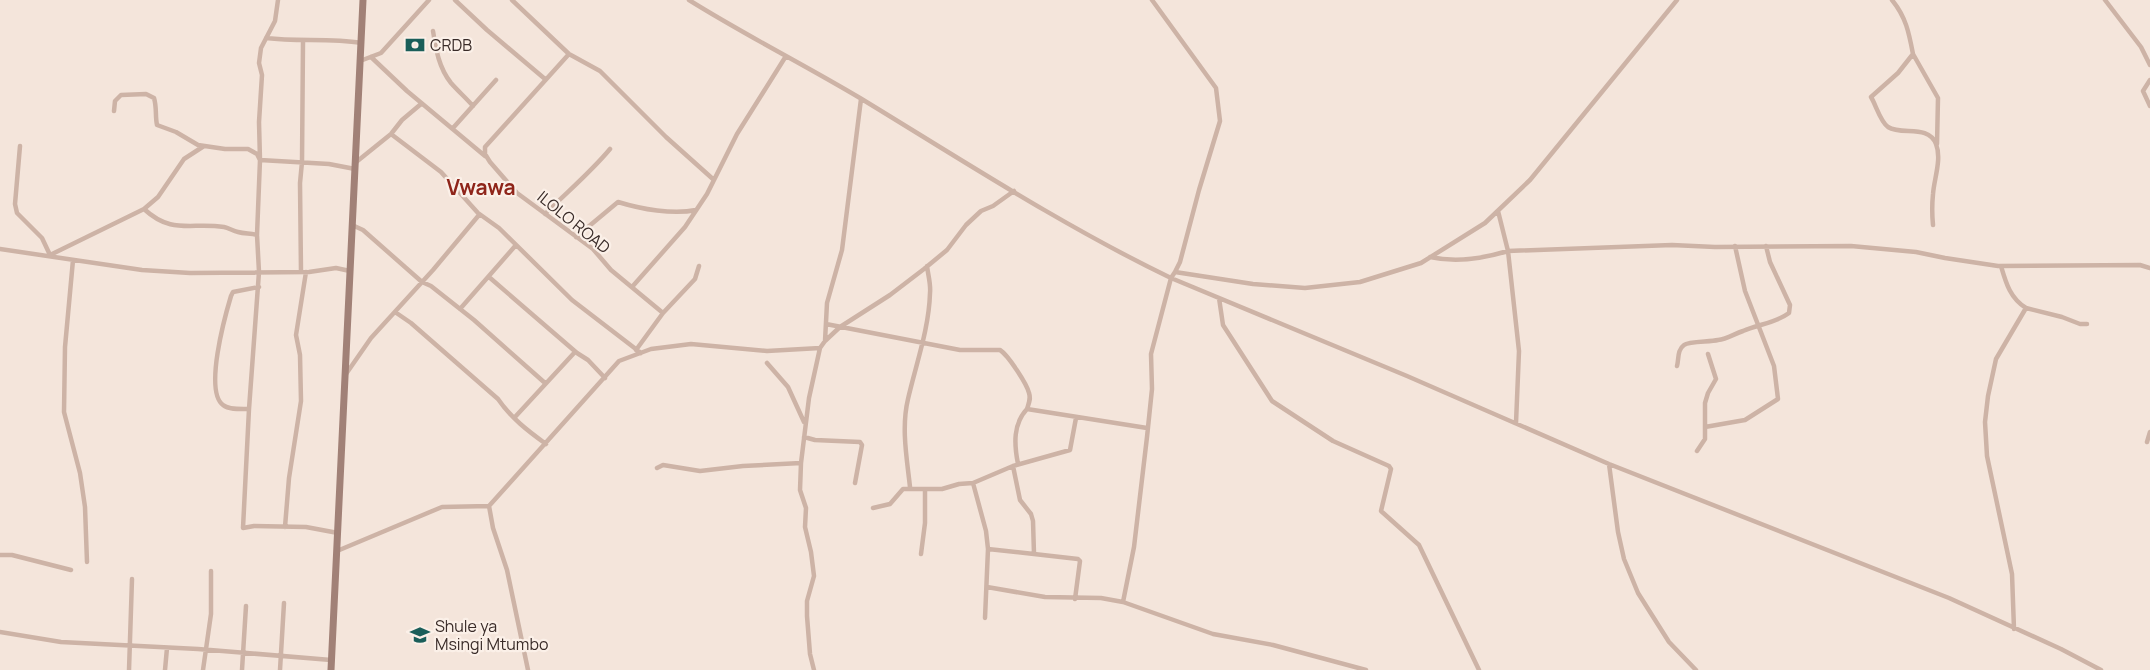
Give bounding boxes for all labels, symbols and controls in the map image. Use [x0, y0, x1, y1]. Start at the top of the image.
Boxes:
bank icon: CRDB [404, 34, 426, 56]
place label: CRDB [430, 34, 472, 56]
district label: Vwawa [446, 173, 516, 201]
street label: ILOLO ROAD [533, 186, 615, 258]
place label: Shule ya Msingi Mtumbo [435, 615, 548, 655]
school or university icon: Shule ya Msingi Mtumbo [409, 624, 431, 646]

